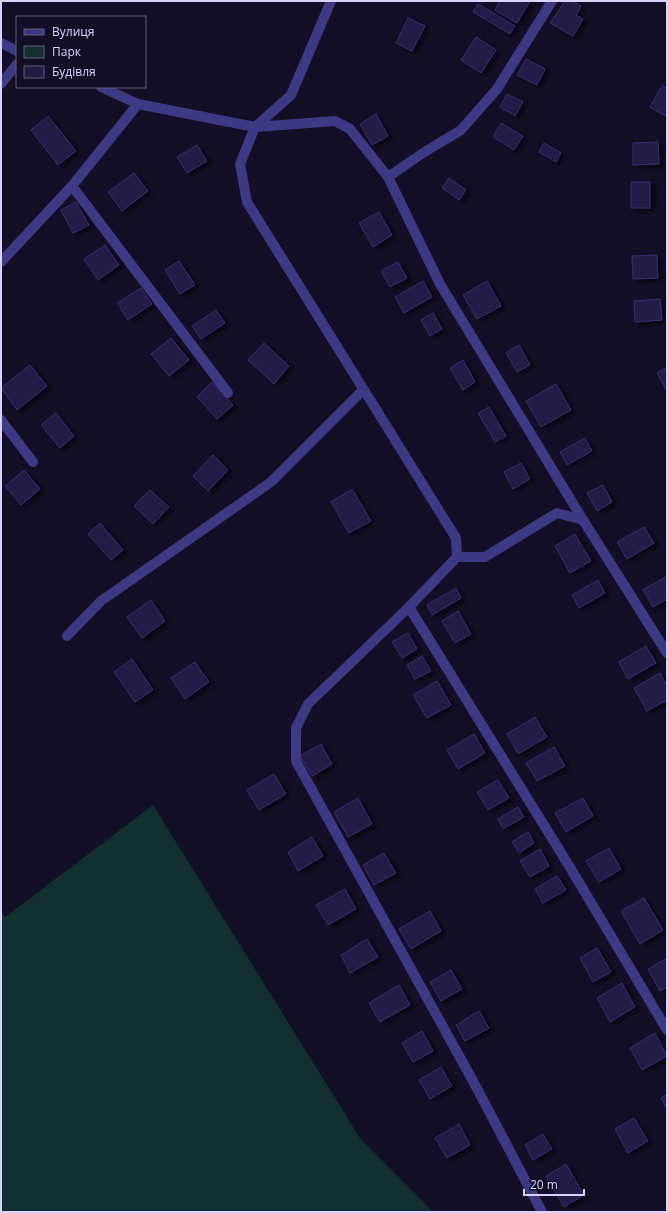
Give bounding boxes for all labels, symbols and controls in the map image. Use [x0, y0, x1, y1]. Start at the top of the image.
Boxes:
legend [16, 16, 146, 88]
text: Вулиця [52, 23, 94, 40]
text: Парк [52, 43, 82, 60]
text: Будівля [52, 63, 96, 80]
scale bar [524, 1171, 584, 1197]
text: 20 m [530, 1176, 558, 1193]

